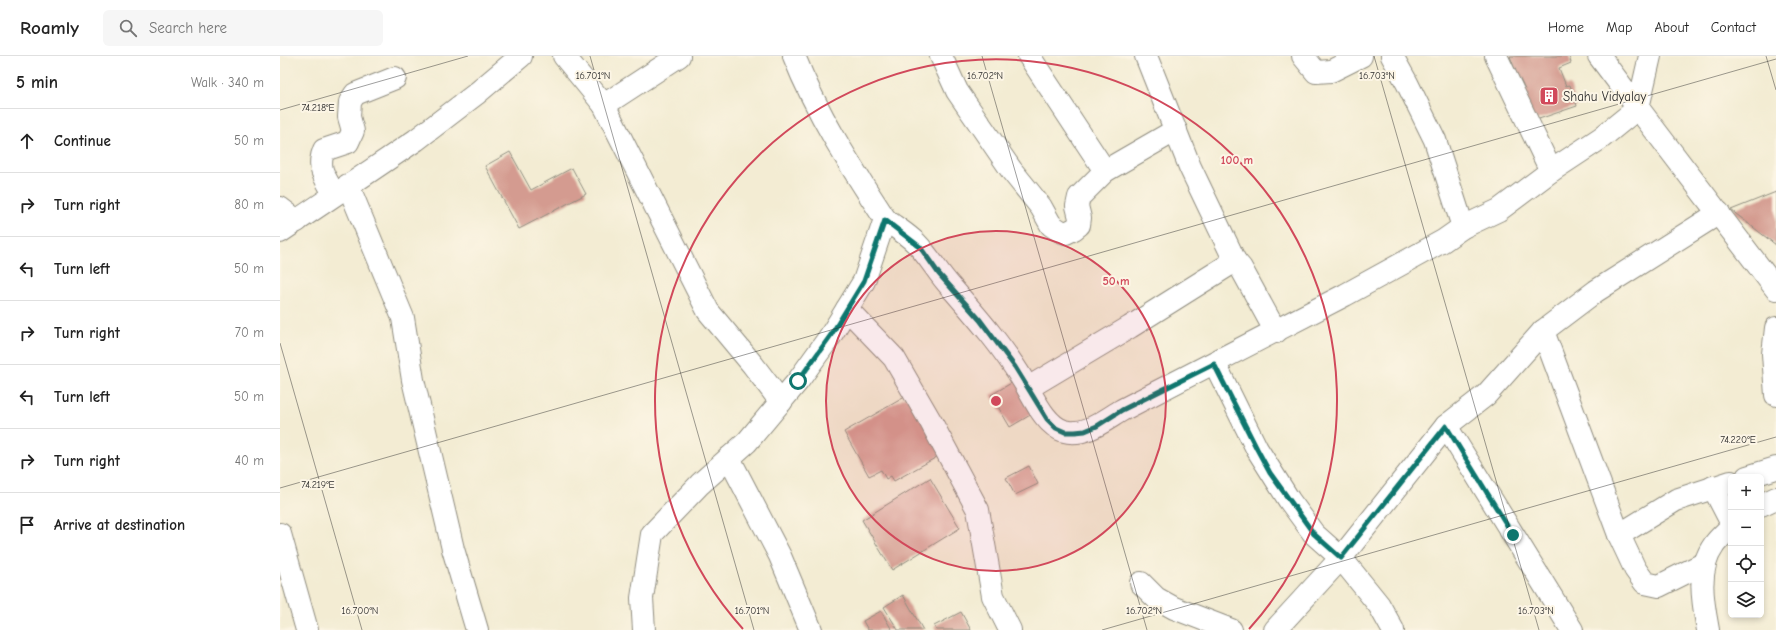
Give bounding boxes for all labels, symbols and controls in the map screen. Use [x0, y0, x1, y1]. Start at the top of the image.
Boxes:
search box [103, 10, 383, 46]
text: Roamly [20, 17, 79, 39]
icon: search [117, 17, 139, 39]
text: Search here [149, 19, 227, 37]
text: Home [1548, 19, 1584, 36]
text: Map [1606, 19, 1632, 36]
text: About [1654, 19, 1689, 36]
text: Contact [1711, 19, 1756, 36]
text: 16.701°N [576, 70, 610, 82]
text: 16.702°N [967, 70, 1003, 82]
text: 16.703°N [1359, 70, 1395, 82]
text: 5 min [16, 73, 58, 92]
text: Walk · 340 m [191, 75, 264, 90]
building icon: Shahu Vidyalay [1538, 85, 1560, 107]
place label: Shahu Vidyalay [1563, 89, 1646, 104]
text: 74.218°E [301, 102, 335, 114]
icon: ahead [16, 130, 38, 152]
text: Continue [54, 132, 111, 150]
text: 50 m [234, 133, 264, 148]
text: 100 m [1221, 153, 1253, 167]
icon: right [16, 194, 38, 216]
text: Turn right [54, 196, 120, 214]
text: 80 m [234, 197, 264, 212]
icon: left [16, 258, 38, 280]
text: Turn left [54, 260, 110, 278]
text: 50 m [234, 261, 264, 276]
text: 50 m [1102, 274, 1130, 288]
icon: right [16, 322, 38, 344]
text: Turn right [54, 324, 120, 342]
text: 70 m [235, 325, 264, 340]
route start [789, 372, 807, 390]
icon: left [16, 386, 38, 408]
text: Turn left [54, 388, 110, 406]
text: 50 m [234, 389, 264, 404]
centre of rings [989, 394, 1003, 408]
text: 74.220°E [1720, 434, 1756, 446]
icon: right [16, 450, 38, 472]
text: Turn right [54, 452, 120, 470]
text: 40 m [235, 453, 264, 468]
map controls [1728, 474, 1764, 618]
button: + [1728, 474, 1764, 510]
text: 74.219°E [301, 479, 335, 491]
button: − [1728, 510, 1764, 546]
icon: arrive [16, 514, 38, 536]
text: Arrive at destination [54, 516, 185, 534]
route end [1504, 526, 1522, 544]
button: locate [1728, 546, 1764, 582]
button: layers [1728, 582, 1764, 618]
text: 16.700°N [342, 605, 378, 617]
text: 16.701°N [735, 605, 769, 617]
text: 16.702°N [1126, 605, 1162, 617]
text: 16.703°N [1518, 605, 1554, 617]

